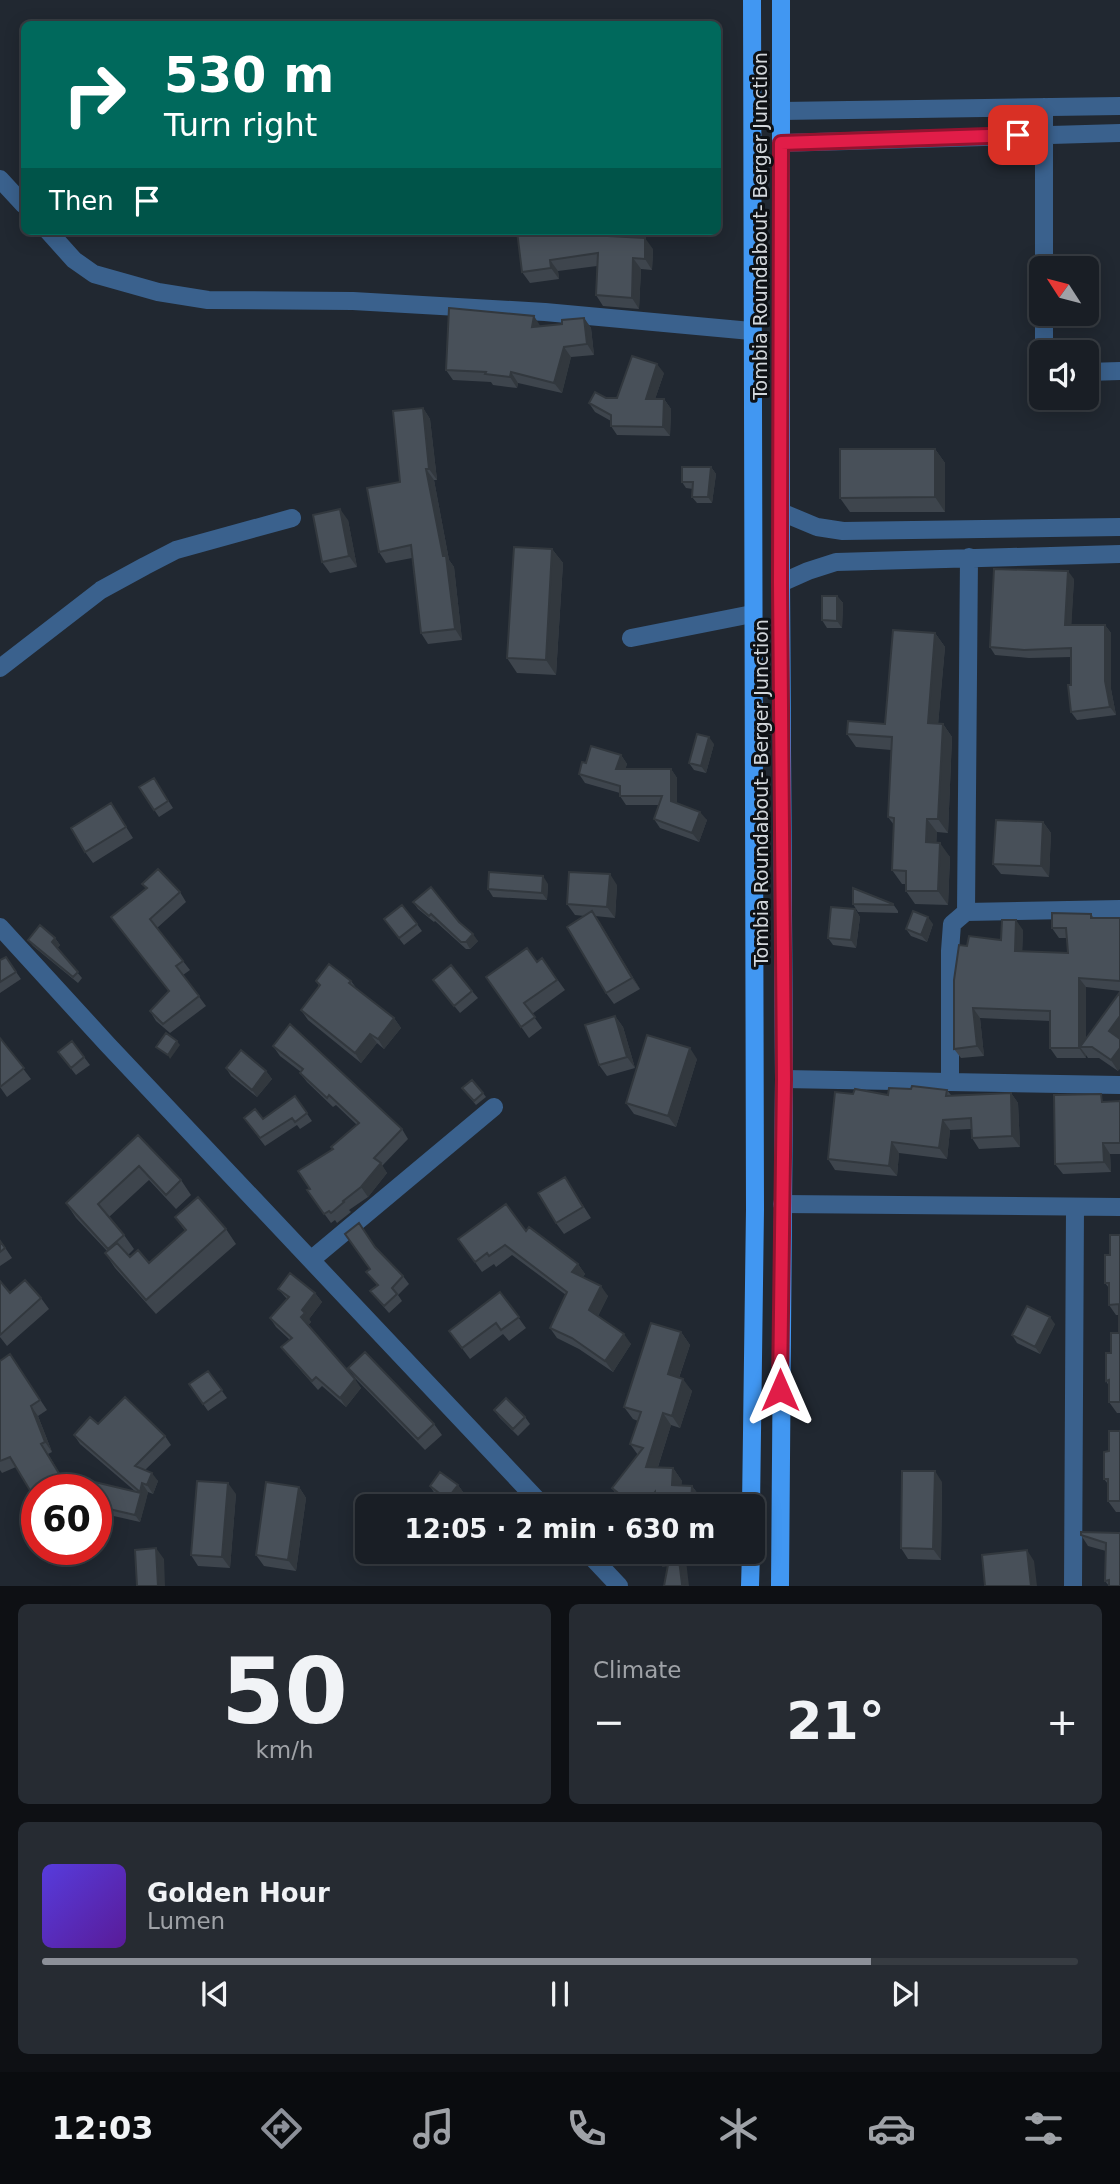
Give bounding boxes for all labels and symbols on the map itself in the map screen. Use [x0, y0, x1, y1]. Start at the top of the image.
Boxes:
street label: Tombia Roundabout- Berger Junction [749, 52, 771, 401]
pin [988, 105, 1048, 165]
north arrow [1029, 256, 1099, 326]
street label: Tombia Roundabout- Berger Junction [750, 619, 772, 968]
position arrow [743, 1353, 817, 1427]
speed limit sign: 60 [21, 1474, 112, 1565]

